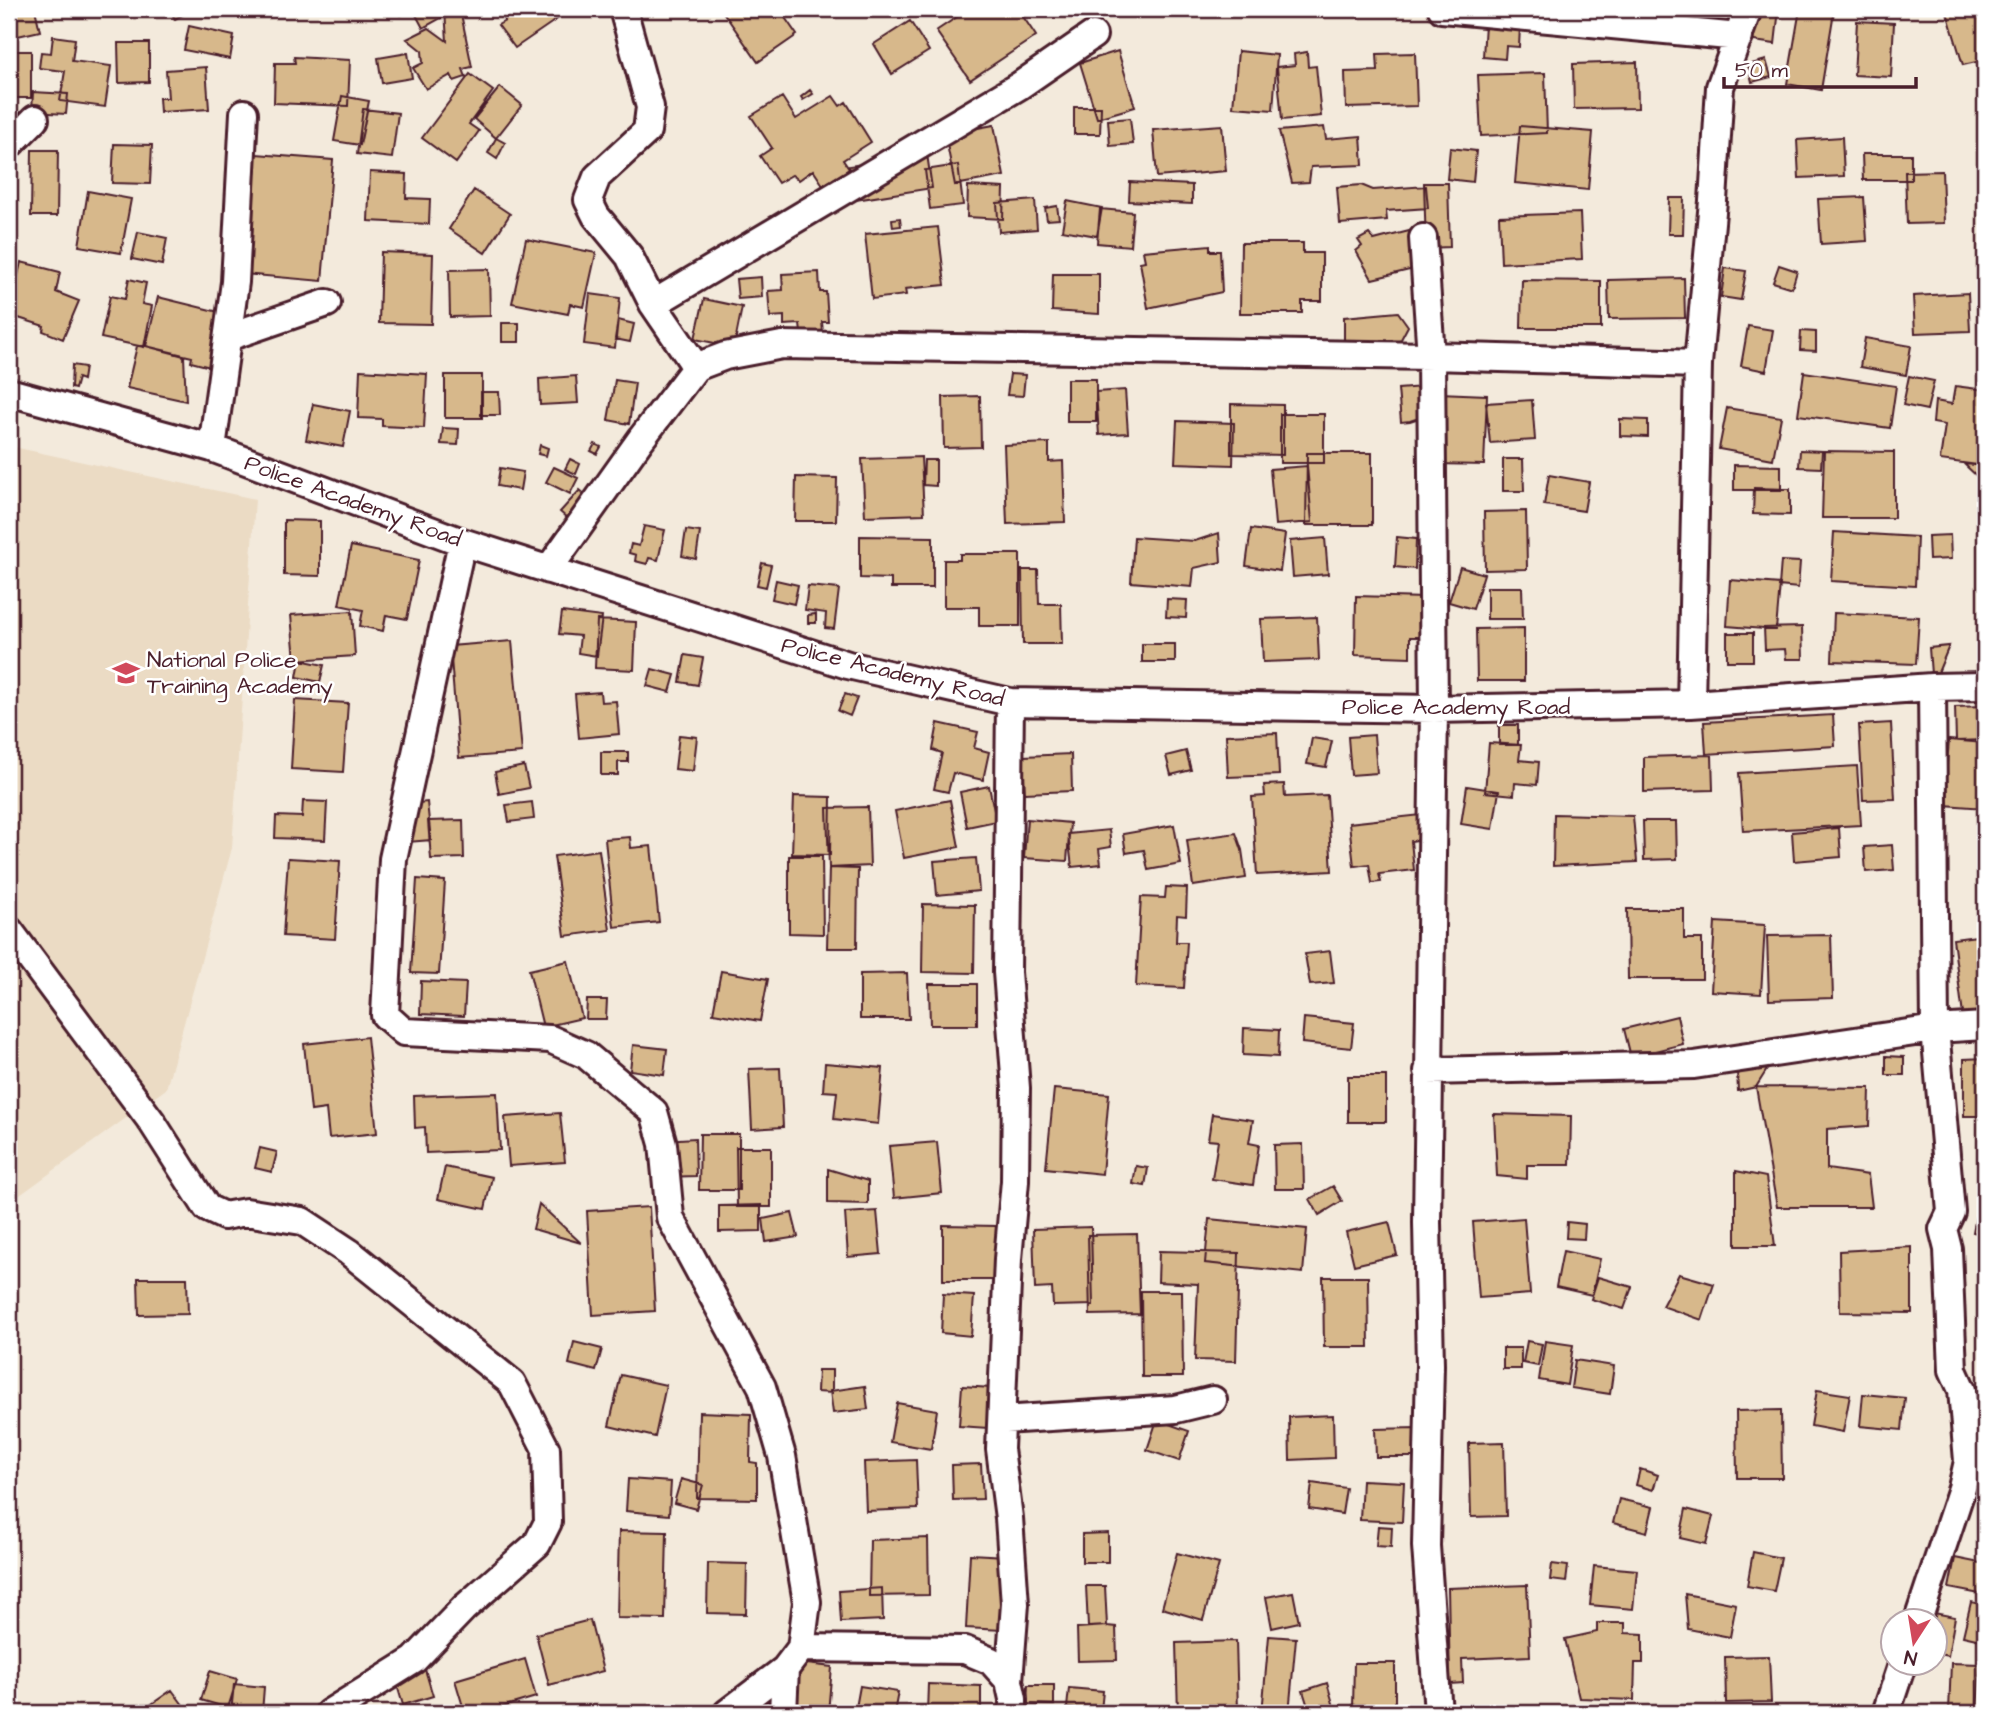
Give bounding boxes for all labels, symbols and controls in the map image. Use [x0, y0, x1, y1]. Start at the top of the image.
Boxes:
scale bar [1724, 46, 1917, 90]
text: 50 m [1735, 56, 1789, 85]
street label: Police Academy Road [240, 447, 466, 556]
street label: Police Academy Road [778, 629, 1008, 716]
place label: National Police Training Academy [147, 644, 333, 703]
school or university icon: National Police Training Academy [111, 658, 141, 688]
street label: Police Academy Road [1342, 691, 1571, 724]
north arrow [1878, 1606, 1948, 1676]
text: N [1902, 1643, 1919, 1672]

